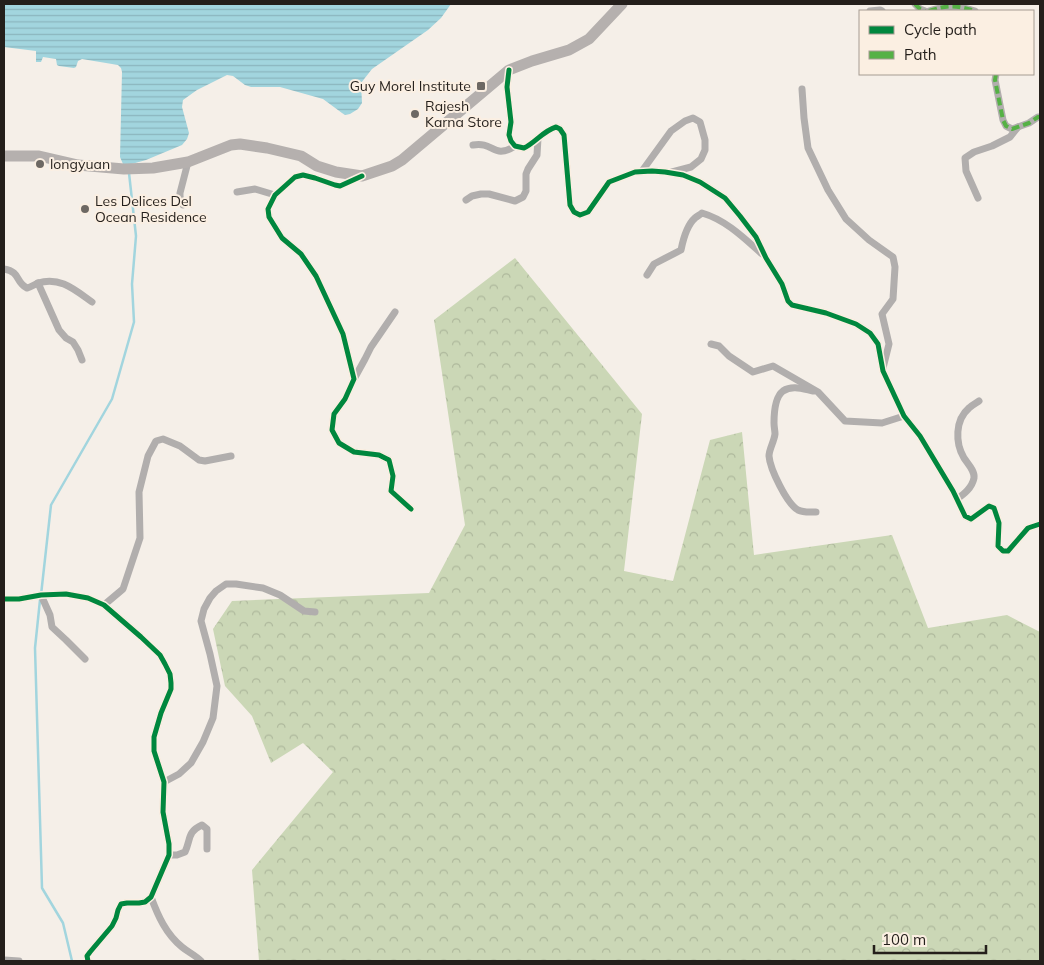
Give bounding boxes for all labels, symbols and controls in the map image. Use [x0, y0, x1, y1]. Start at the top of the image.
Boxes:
legend [859, 10, 1034, 75]
text: Cycle path [904, 20, 977, 39]
text: Path [904, 45, 936, 64]
place label: Guy Morel Institute [350, 77, 471, 95]
marker: Guy Morel Institute [475, 80, 487, 92]
place label: Rajesh Karna Store [425, 97, 502, 131]
marker: Rajesh Karna Store [409, 108, 421, 120]
place label: longyuan [50, 155, 110, 173]
marker: longyuan [34, 158, 46, 170]
place label: Les Delices Del Ocean Residence [95, 192, 207, 226]
marker: Les Delices Del Ocean Residence [79, 203, 91, 215]
scale bar [874, 922, 986, 954]
text: 100 m [882, 930, 926, 949]

